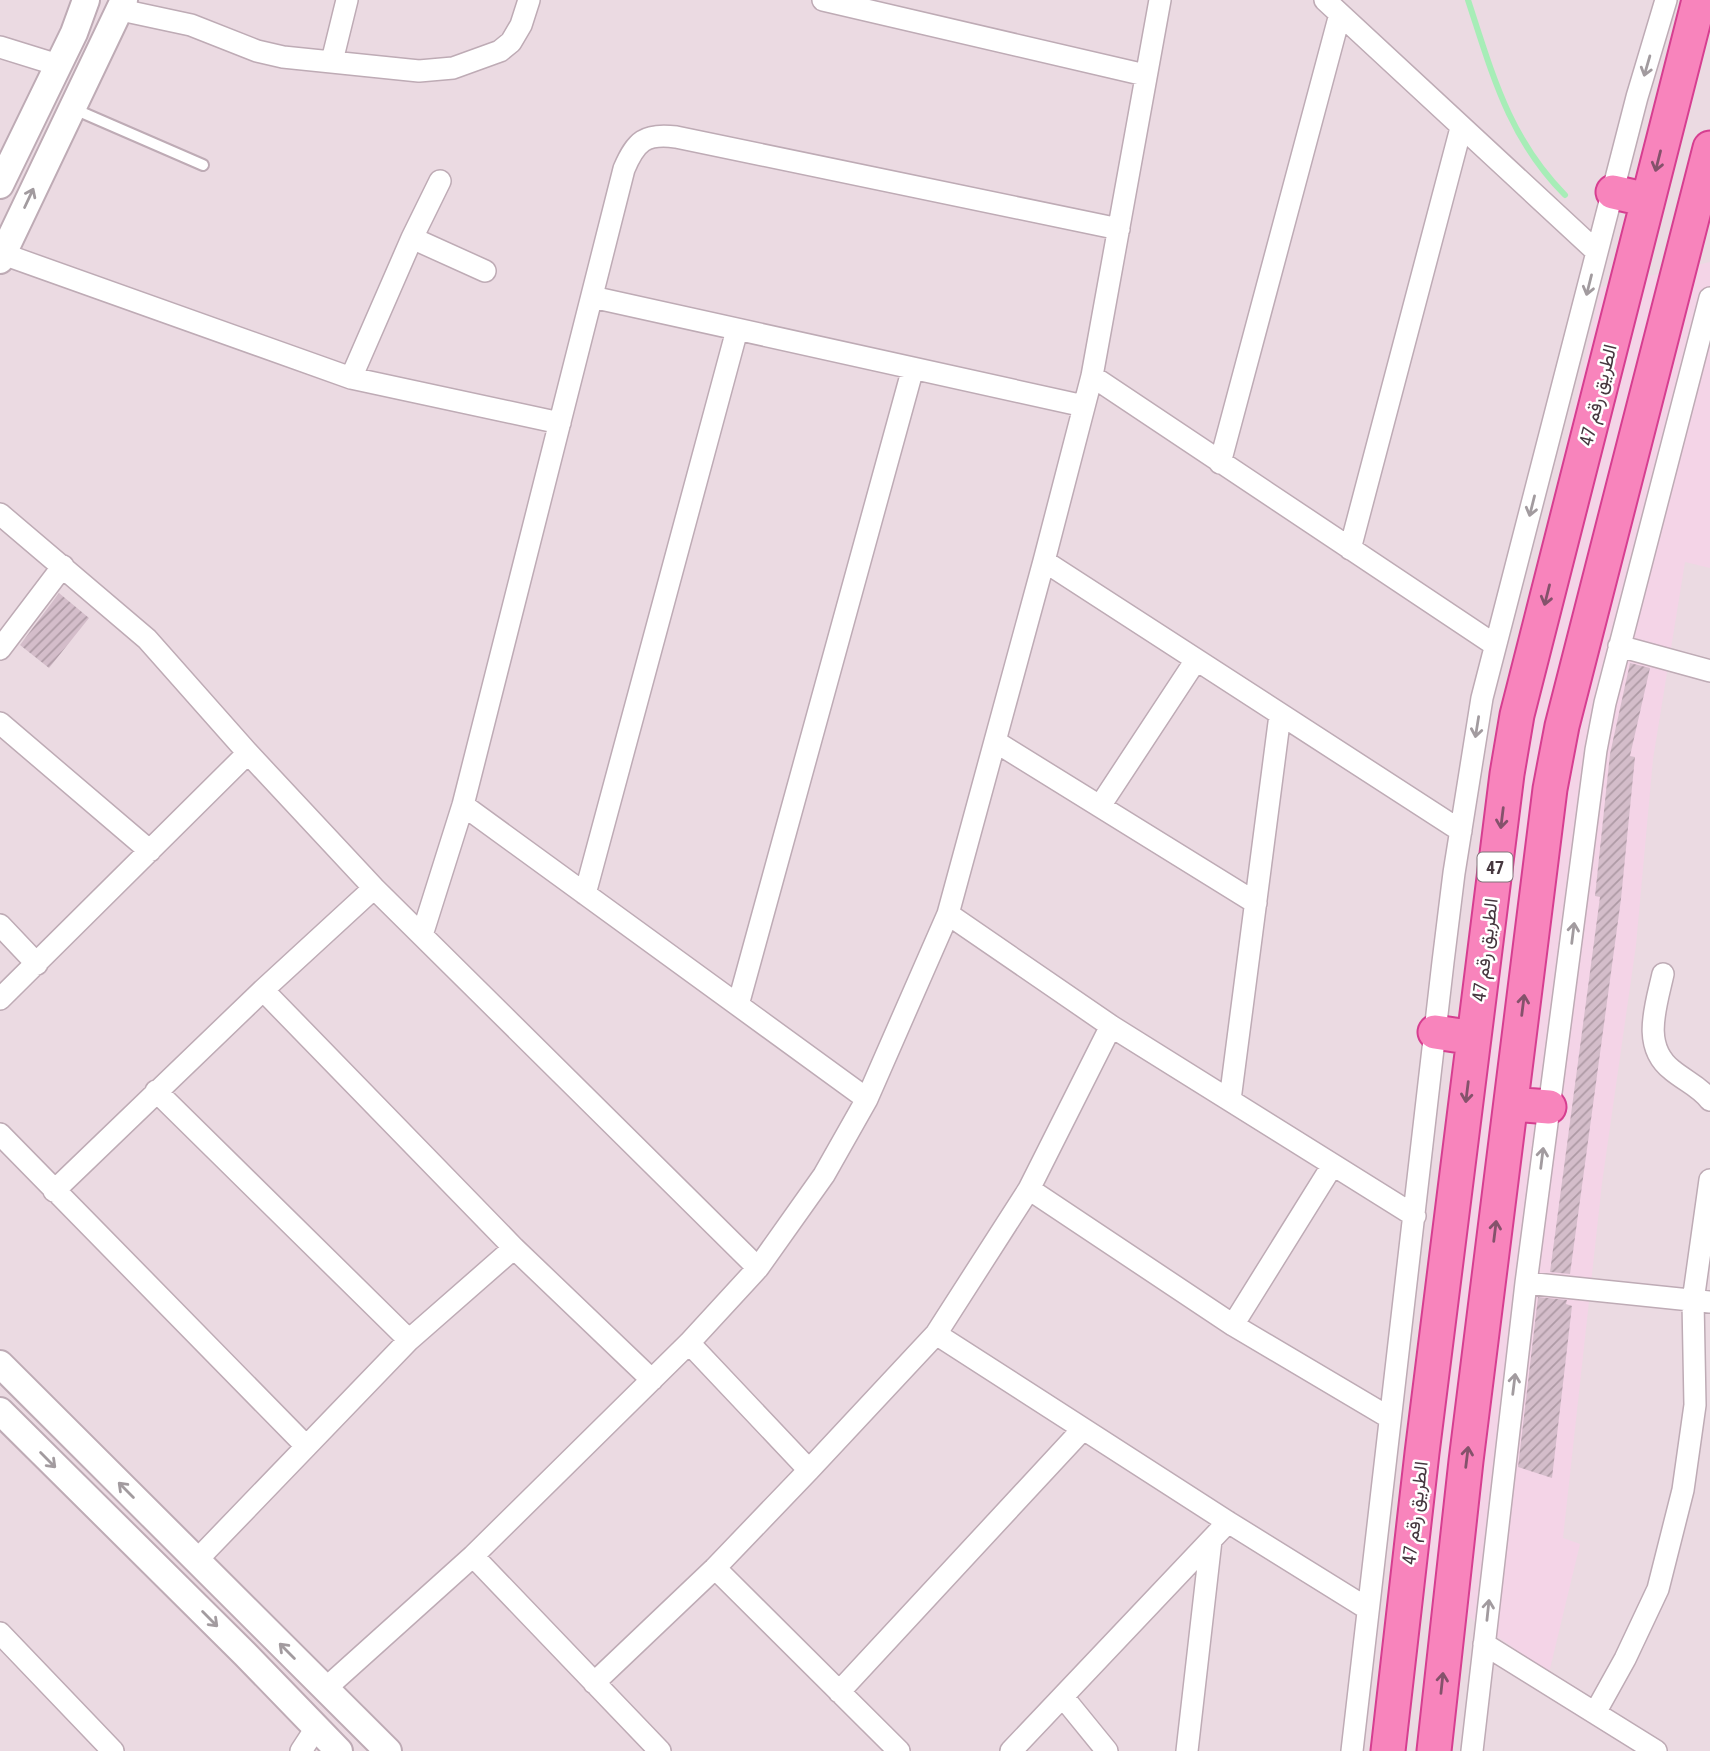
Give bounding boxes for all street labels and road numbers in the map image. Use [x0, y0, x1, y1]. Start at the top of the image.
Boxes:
street label: الطريق رقم 47 [1574, 342, 1623, 448]
road number: 47 [1478, 852, 1512, 882]
street label: الطريق رقم 47 [1467, 897, 1504, 1003]
street label: الطريق رقم 47 [1397, 1460, 1434, 1566]

